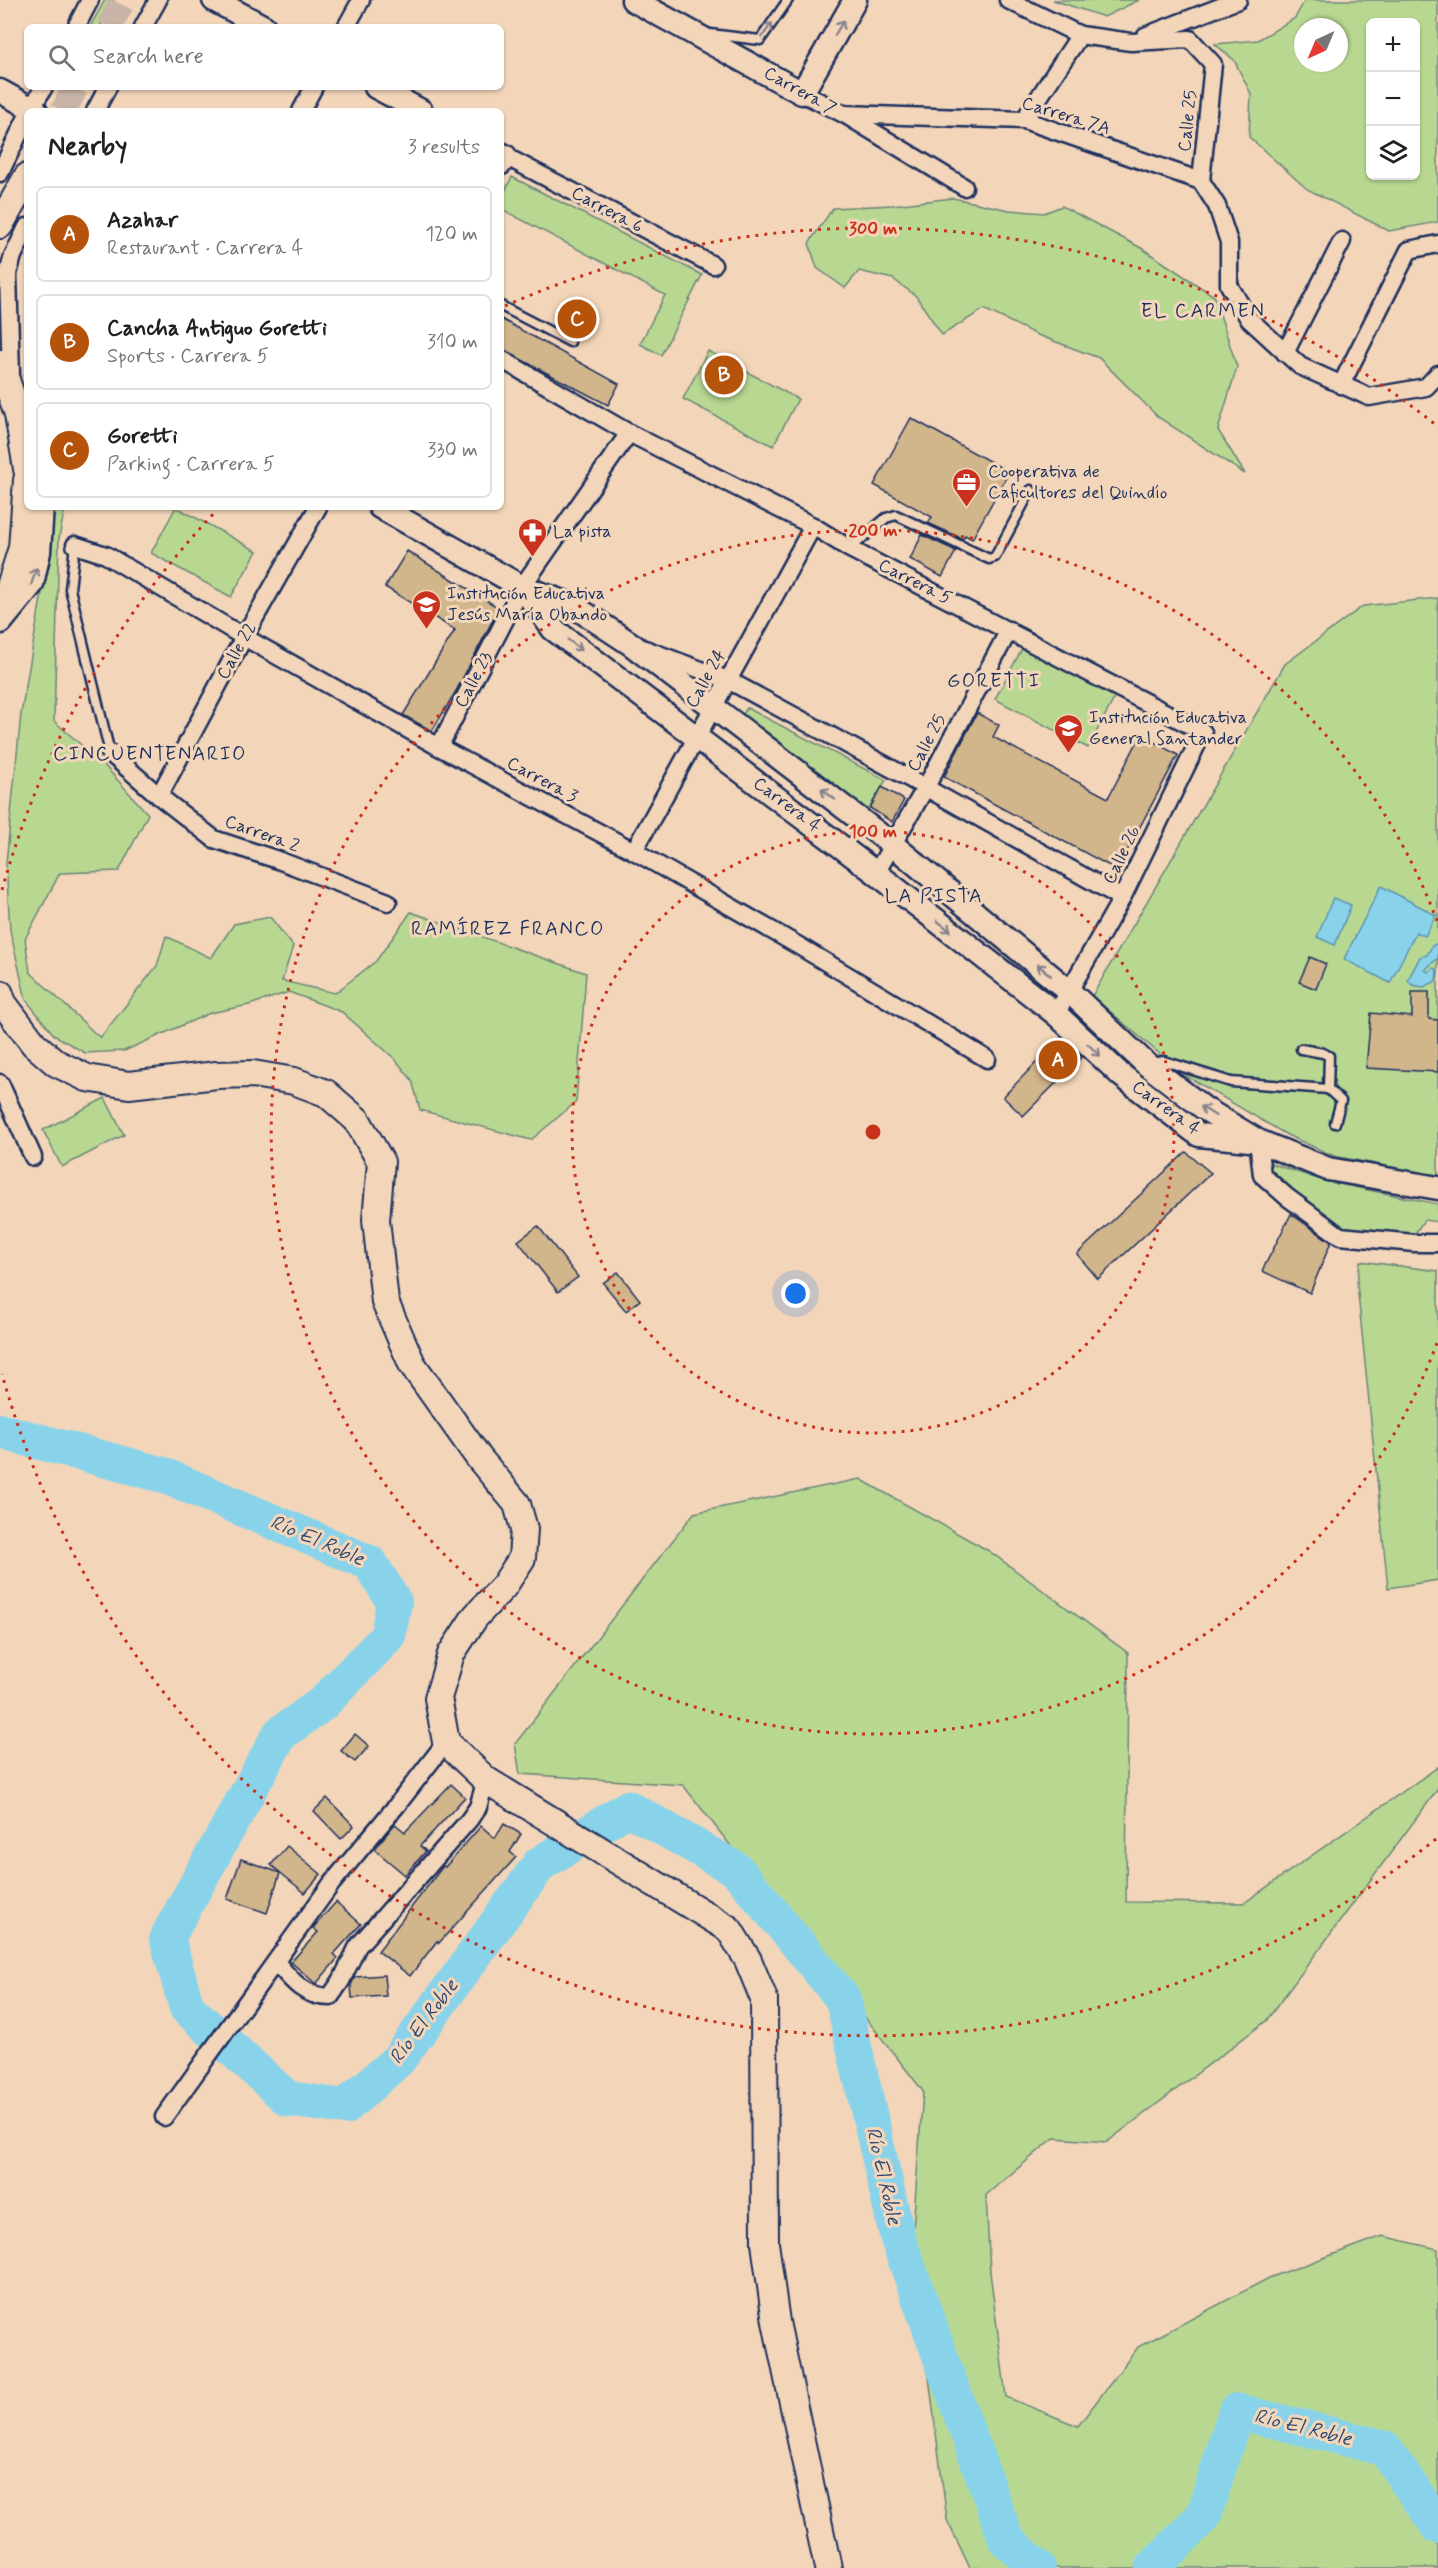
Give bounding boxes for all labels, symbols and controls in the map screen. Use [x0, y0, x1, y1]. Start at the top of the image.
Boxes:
north arrow [1294, 18, 1348, 72]
map controls [1366, 18, 1420, 180]
button: + [1366, 18, 1420, 72]
one-way arrow [833, 20, 845, 37]
one-way arrow [761, 22, 773, 38]
search box [24, 24, 504, 90]
icon: search [45, 41, 78, 74]
text: Search here [93, 43, 204, 71]
street label: Carrera 7 [759, 61, 841, 121]
button: − [1366, 72, 1420, 126]
street label: Calle 25 [1173, 89, 1203, 153]
street label: Carrera 7A [1019, 91, 1113, 141]
button: layers [1366, 126, 1420, 180]
text: Nearby [48, 130, 127, 164]
text: 3 results [408, 134, 480, 161]
street label: Carrera 6 [567, 181, 647, 239]
text: Azahar [107, 207, 178, 235]
text: 300 m [849, 217, 897, 241]
text: A [63, 221, 76, 248]
text: 120 m [425, 221, 478, 248]
text: Restaurant · Carrera 4 [107, 235, 303, 262]
pin: C [558, 296, 596, 342]
district label: EL CARMEN [1141, 298, 1265, 325]
text: Cancha Antiguo Goretti [107, 315, 327, 343]
text: B [63, 329, 76, 356]
text: 310 m [427, 329, 478, 356]
text: Sports · Carrera 5 [107, 343, 269, 370]
pin: B [704, 352, 744, 398]
text: Goretti [107, 423, 178, 451]
text: C [62, 437, 77, 464]
text: 330 m [427, 437, 478, 464]
text: Parking · Carrera 5 [107, 451, 275, 478]
place label: Cooperativa de Caficultores del Quindío [988, 460, 1168, 505]
office icon: Cooperativa de Caficultores del Quindío [951, 466, 983, 508]
pharmacy icon: La pista [516, 516, 548, 558]
text: 200 m [848, 519, 898, 543]
place label: La pista [553, 520, 612, 544]
street label: Carrera 5 [874, 553, 956, 611]
one-way arrow [29, 567, 40, 586]
place label: Institución Educativa Jesús María Obando [447, 582, 607, 627]
school or university icon: Institución Educativa Jesús María Obando [410, 588, 442, 630]
street label: Calle 22 [212, 618, 262, 684]
one-way arrow [567, 639, 583, 652]
street label: Calle 24 [680, 645, 732, 713]
street label: Calle 23 [449, 648, 499, 712]
district label: GORETTI [947, 668, 1041, 695]
place label: Institución Educativa General Santander [1089, 706, 1247, 751]
street label: Calle 25 [902, 710, 952, 776]
school or university icon: Institución Educativa General Santander [1052, 712, 1084, 754]
district label: CINCUENTENARIO [53, 741, 247, 768]
street label: Carrera 3 [502, 751, 582, 809]
street label: Carrera 4 [748, 772, 826, 838]
one-way arrow [820, 788, 836, 800]
street label: Carrera 2 [221, 809, 303, 859]
text: 100 m [849, 820, 897, 844]
street label: Calle 26 [1098, 822, 1146, 888]
district label: LA PISTA [885, 883, 983, 910]
district label: RAMÍREZ FRANCO [411, 916, 605, 943]
one-way arrow [936, 919, 952, 932]
one-way arrow [1036, 964, 1052, 977]
pin: A [1038, 1038, 1078, 1082]
one-way arrow [1087, 1042, 1102, 1057]
street label: Carrera 4 [1127, 1075, 1205, 1141]
one-way arrow [1199, 1104, 1216, 1117]
centre of rings [863, 1122, 883, 1142]
your location [781, 1279, 810, 1308]
water label: Río El Roble [266, 1509, 369, 1573]
water label: Río El Roble [383, 1973, 465, 2070]
water label: Río El Roble [859, 2124, 908, 2229]
water label: Río El Roble [1251, 2403, 1356, 2453]

